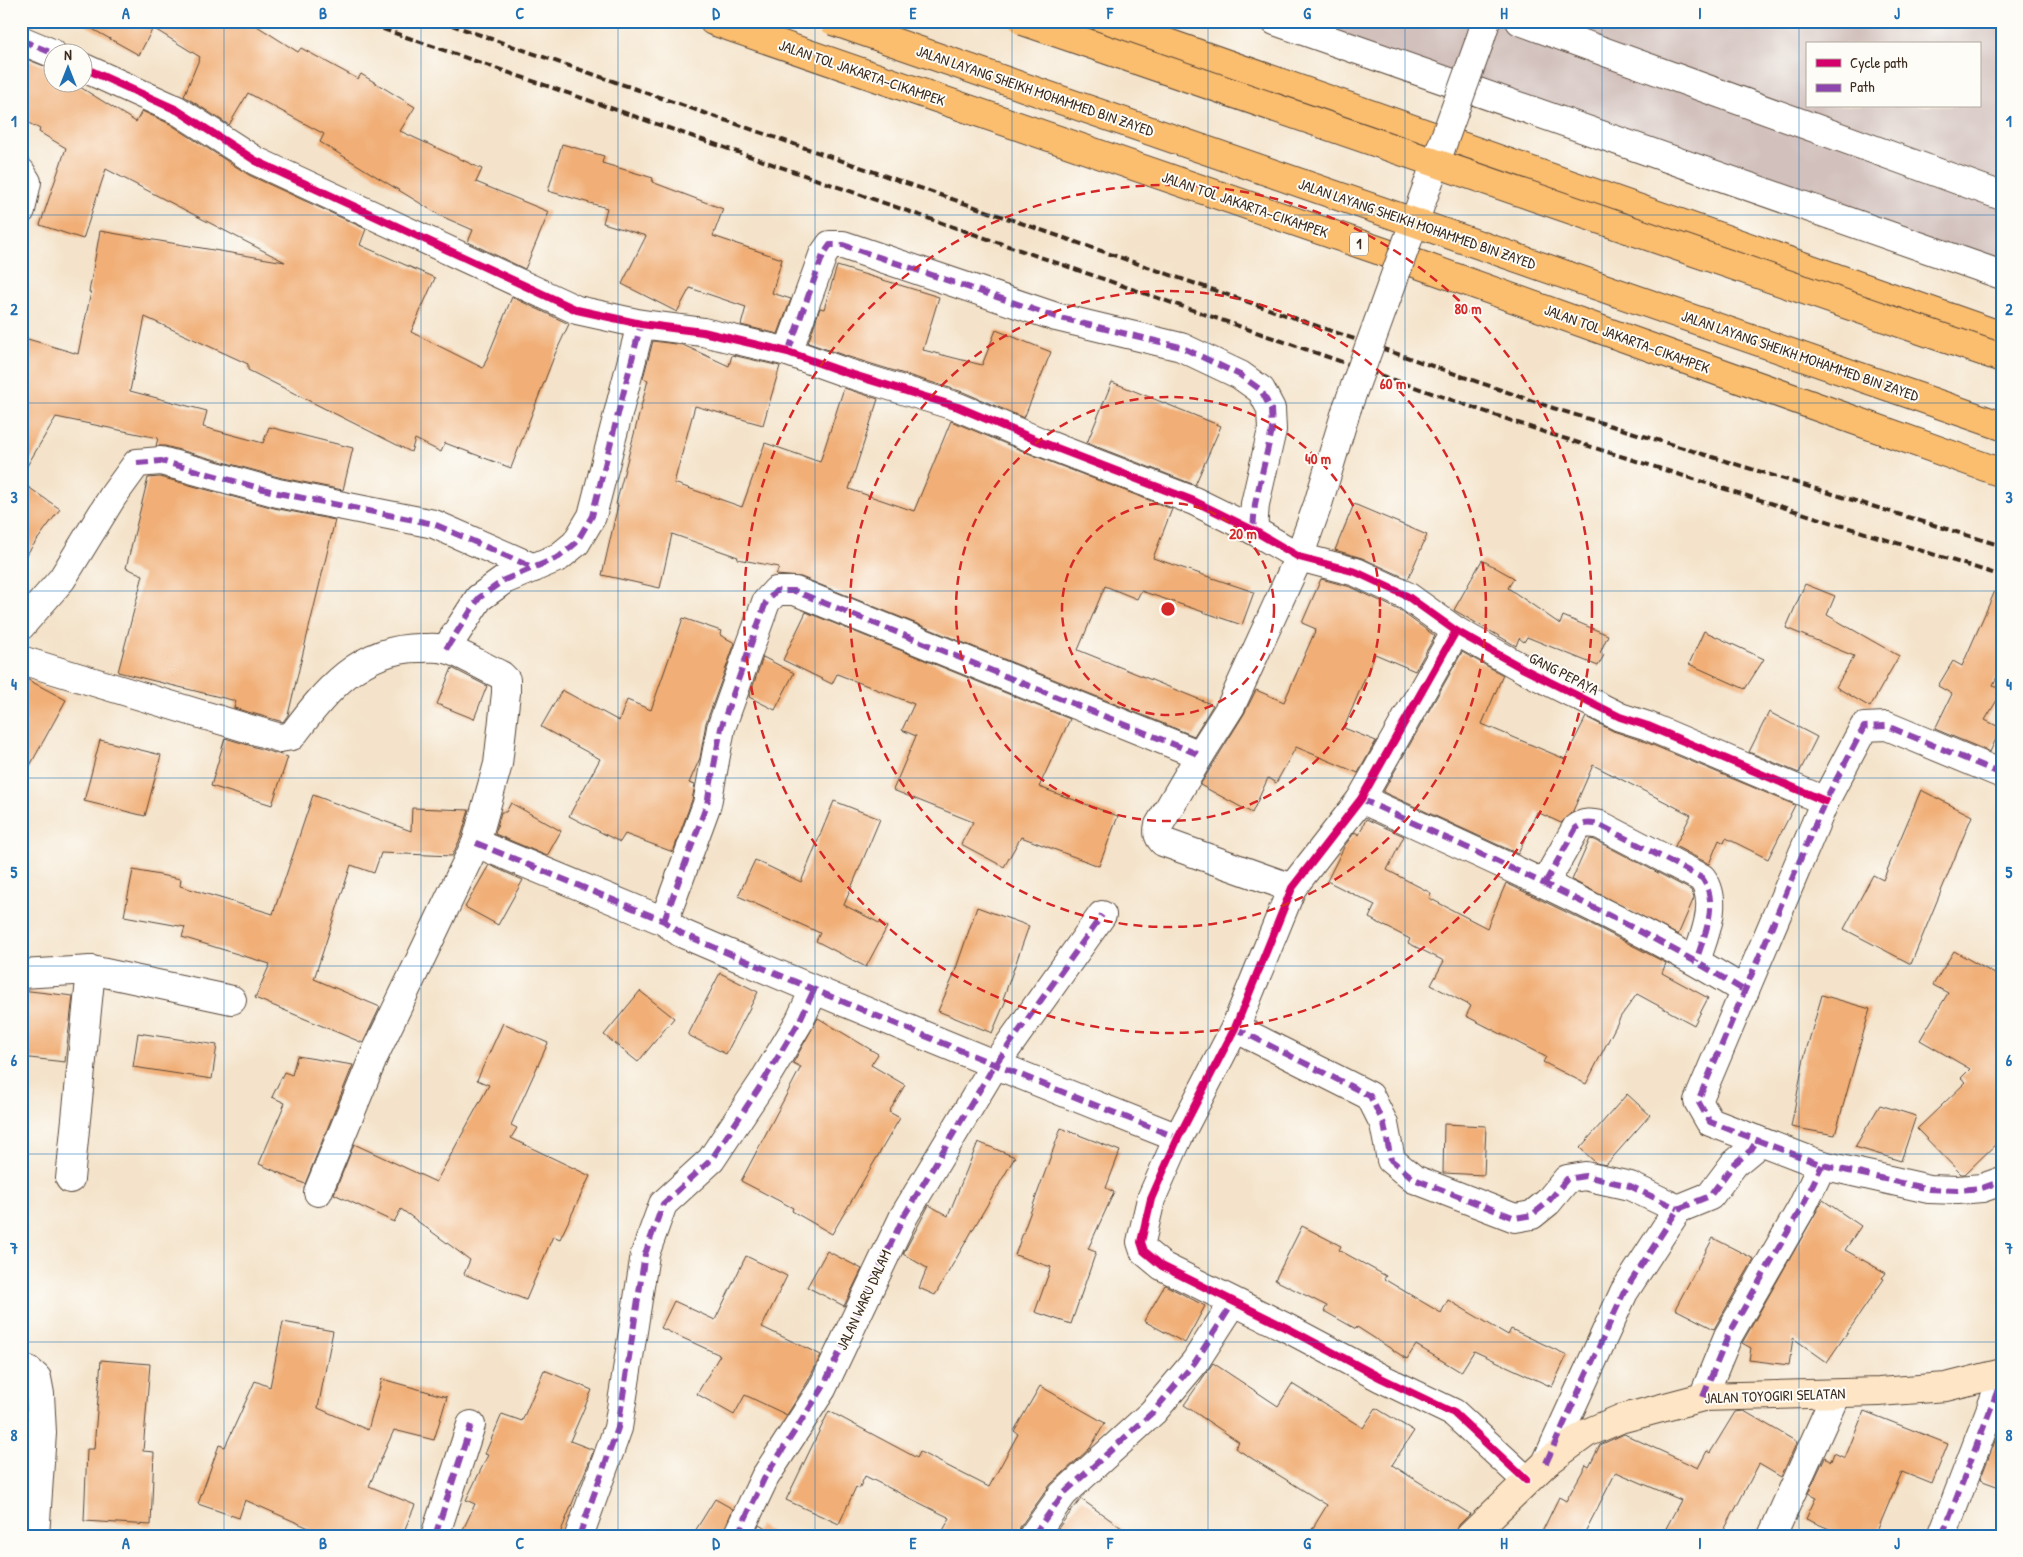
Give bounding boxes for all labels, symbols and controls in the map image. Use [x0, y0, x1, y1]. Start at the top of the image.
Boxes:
text: A [122, 2, 130, 24]
text: B [319, 2, 327, 24]
text: C [516, 2, 525, 24]
text: D [712, 2, 720, 24]
text: E [909, 2, 917, 24]
text: F [1106, 2, 1114, 24]
text: G [1303, 2, 1311, 24]
text: H [1500, 2, 1508, 24]
text: I [1698, 2, 1702, 24]
text: J [1894, 2, 1900, 24]
street label: JALAN TOL JAKARTA–CIKAMPEK [776, 34, 948, 111]
street label: JALAN LAYANG SHEIKH MOHAMMED BIN ZAYED [914, 40, 1157, 141]
north arrow [42, 42, 92, 92]
legend [1806, 42, 1980, 108]
text: N [64, 45, 72, 64]
text: Cycle path [1850, 52, 1908, 73]
text: Path [1850, 76, 1875, 97]
text: 1 [11, 110, 17, 132]
text: 1 [2006, 110, 2012, 132]
street label: JALAN TOL JAKARTA–CIKAMPEK [1159, 166, 1331, 243]
street label: JALAN LAYANG SHEIKH MOHAMMED BIN ZAYED [1296, 173, 1539, 274]
road number: 1 [1350, 232, 1368, 255]
text: 2 [10, 298, 18, 320]
text: 80 m [1455, 298, 1481, 319]
text: 2 [2005, 298, 2013, 320]
street label: JALAN TOL JAKARTA–CIKAMPEK [1542, 299, 1713, 378]
street label: JALAN LAYANG SHEIKH MOHAMMED BIN ZAYED [1679, 305, 1922, 406]
text: 60 m [1380, 373, 1406, 394]
text: 40 m [1305, 448, 1331, 469]
text: 3 [10, 486, 18, 508]
text: 3 [2005, 486, 2013, 508]
text: 20 m [1229, 523, 1257, 544]
centre of rings [1159, 600, 1177, 618]
street label: GANG PEPAYA [1526, 647, 1603, 700]
text: 4 [11, 673, 17, 695]
text: 4 [2006, 673, 2012, 695]
text: 5 [11, 861, 18, 883]
text: 5 [2006, 861, 2013, 883]
text: 6 [11, 1049, 18, 1071]
text: 6 [2006, 1049, 2013, 1071]
text: 7 [9, 1237, 18, 1259]
text: 7 [2004, 1237, 2013, 1259]
street label: JALAN WARU DALAM [831, 1246, 896, 1353]
street label: JALAN TOYOGIRI SELATAN [1704, 1383, 1846, 1408]
text: 8 [11, 1424, 18, 1446]
text: 8 [2006, 1424, 2013, 1446]
text: A [122, 1532, 130, 1554]
text: B [319, 1532, 327, 1554]
text: C [516, 1532, 525, 1554]
text: D [712, 1532, 720, 1554]
text: E [909, 1532, 917, 1554]
text: F [1106, 1532, 1114, 1554]
text: G [1303, 1532, 1311, 1554]
text: H [1500, 1532, 1508, 1554]
text: I [1698, 1532, 1702, 1554]
text: J [1894, 1532, 1900, 1554]

